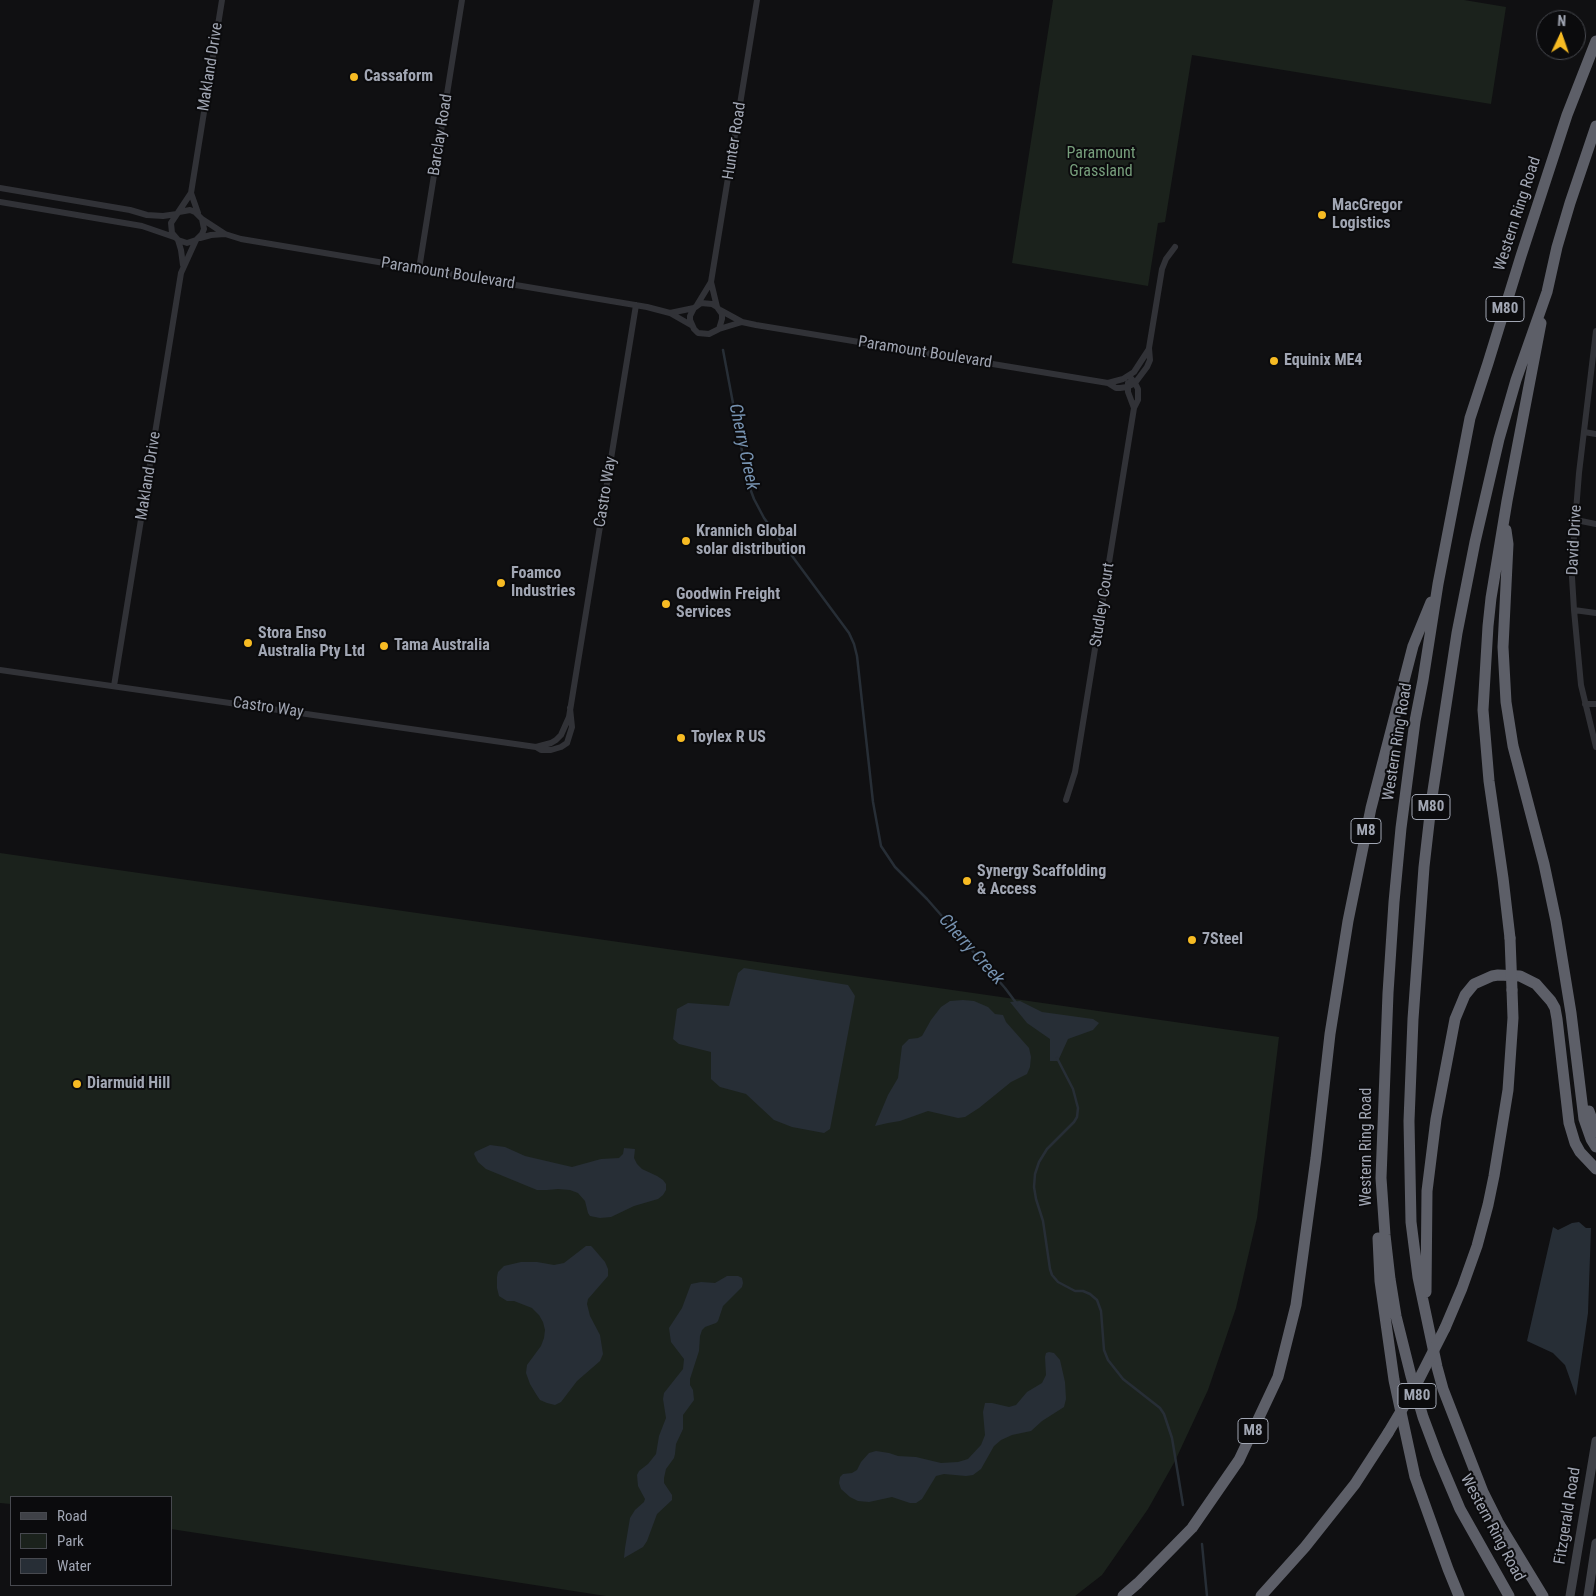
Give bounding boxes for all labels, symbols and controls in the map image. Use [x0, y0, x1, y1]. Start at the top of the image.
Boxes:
north arrow [1536, 10, 1586, 60]
text: N [1557, 13, 1566, 29]
street label: Makland Drive [195, 21, 227, 113]
place label: Cassaform [364, 67, 433, 87]
marker: Cassaform [348, 71, 360, 83]
street label: Barclay Road [425, 93, 457, 177]
street label: Hunter Road [719, 101, 751, 181]
park label: Paramount Grassland [1067, 144, 1135, 182]
street label: Western Ring Road [1491, 155, 1545, 273]
place label: MacGregor Logistics [1332, 196, 1403, 234]
marker: MacGregor Logistics [1316, 209, 1328, 221]
street label: Paramount Boulevard [380, 254, 516, 294]
road number: M80 [1486, 296, 1524, 322]
street label: Paramount Boulevard [857, 333, 993, 373]
place label: Equinix ME4 [1284, 351, 1362, 371]
marker: Equinix ME4 [1268, 355, 1280, 367]
water label: Cherry Creek [723, 402, 763, 492]
street label: Makland Drive [133, 430, 165, 522]
street label: Castro Way [591, 455, 621, 529]
street label: David Drive [1564, 504, 1586, 576]
place label: Krannich Global solar distribution [696, 522, 806, 560]
marker: Krannich Global solar distribution [680, 535, 692, 547]
street label: Studley Court [1087, 562, 1119, 648]
place label: Foamco Industries [511, 564, 575, 602]
marker: Foamco Industries [495, 577, 507, 589]
place label: Goodwin Freight Services [676, 585, 780, 623]
marker: Goodwin Freight Services [660, 598, 672, 610]
place label: Stora Enso Australia Pty Ltd [258, 624, 365, 662]
place label: Tama Australia [394, 636, 490, 656]
marker: Stora Enso Australia Pty Ltd [242, 637, 254, 649]
marker: Tama Australia [378, 640, 390, 652]
street label: Western Ring Road [1379, 682, 1417, 802]
street label: Castro Way [231, 694, 305, 722]
place label: Toylex R US [691, 728, 766, 748]
marker: Toylex R US [675, 732, 687, 744]
road number: M80 [1412, 794, 1450, 820]
road number: M8 [1351, 818, 1381, 844]
place label: Synergy Scaffolding & Access [977, 862, 1106, 900]
marker: Synergy Scaffolding & Access [961, 875, 973, 887]
water label: Cherry Creek [934, 910, 1008, 990]
place label: 7Steel [1202, 930, 1243, 950]
marker: 7Steel [1186, 934, 1198, 946]
place label: Diarmuid Hill [87, 1074, 170, 1094]
marker: Diarmuid Hill [71, 1078, 83, 1090]
street label: Western Ring Road [1357, 1088, 1377, 1206]
road number: M80 [1398, 1384, 1436, 1408]
road number: M8 [1238, 1418, 1268, 1444]
street label: Fitzgerald Road [1551, 1466, 1585, 1566]
street label: Western Ring Road [1456, 1471, 1528, 1585]
legend [10, 1496, 172, 1586]
text: Road [57, 1507, 87, 1525]
text: Park [57, 1532, 84, 1550]
text: Water [57, 1557, 91, 1575]

